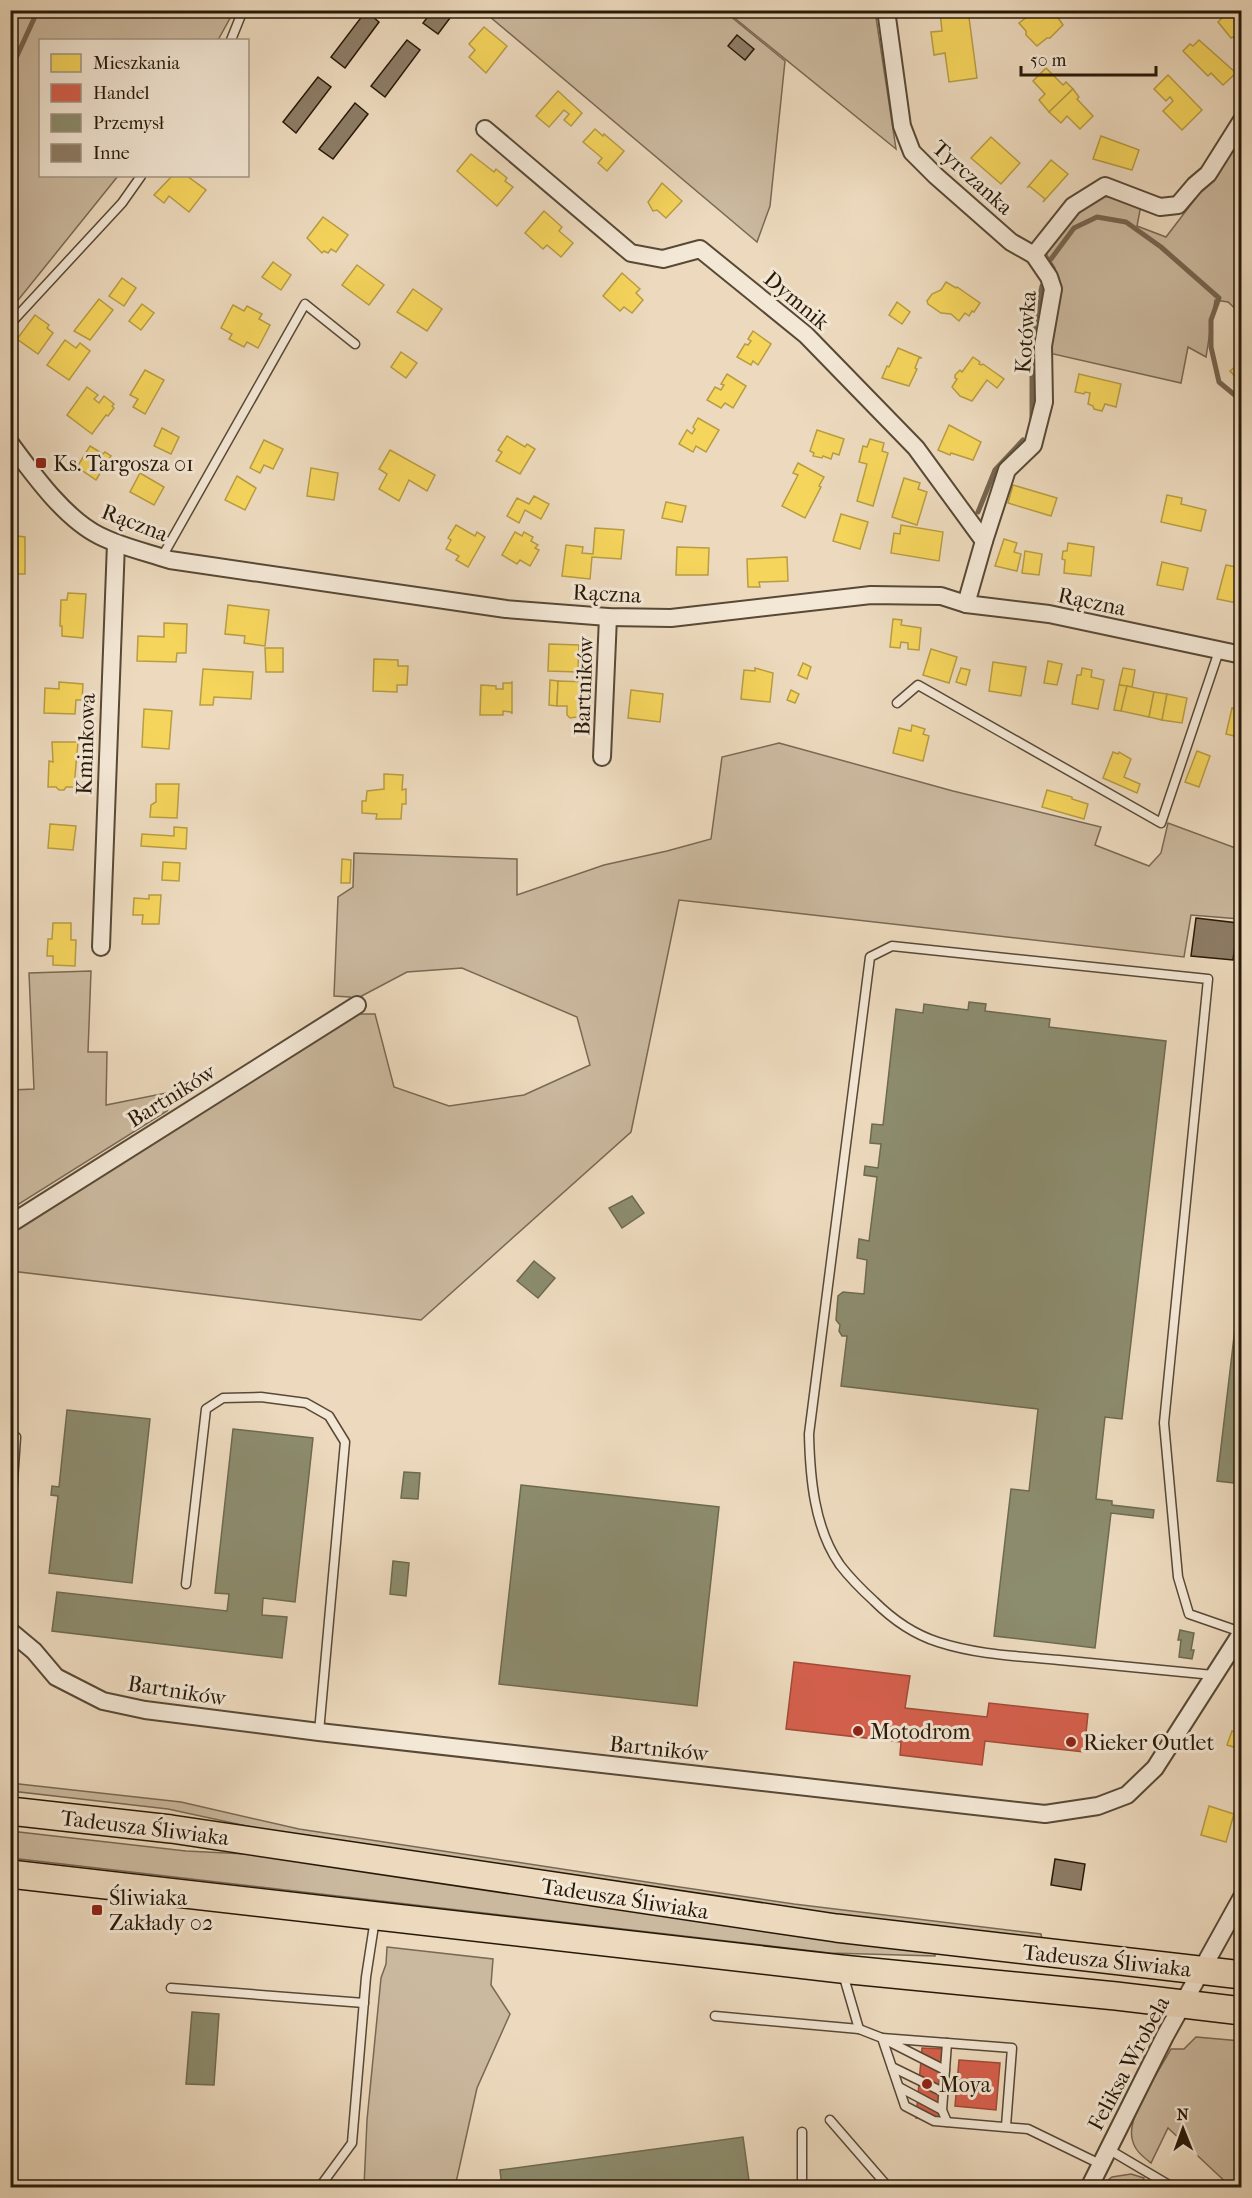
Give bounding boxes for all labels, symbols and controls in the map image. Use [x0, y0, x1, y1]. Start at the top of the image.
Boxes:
legend [39, 39, 249, 177]
scale bar [1021, 39, 1156, 77]
text: 50 m [1030, 50, 1067, 71]
text: Mieszkania [93, 53, 180, 74]
text: Handel [93, 83, 150, 104]
text: Przemysł [93, 113, 165, 134]
street label: Tyrczanka [927, 135, 1019, 221]
text: Inne [93, 143, 130, 164]
street label: Dymnik [758, 266, 835, 336]
street label: Kotówka [1010, 289, 1042, 374]
place label: Ks. Targosza 01 [53, 451, 194, 477]
marker: Ks. Targosza 01 [34, 456, 48, 470]
street label: Rączna [98, 498, 172, 548]
street label: Rączna [572, 579, 643, 609]
street label: Rączna [1055, 582, 1129, 622]
street label: Bartników [569, 635, 599, 736]
street label: Kminkowa [71, 692, 101, 795]
street label: Bartników [123, 1058, 221, 1133]
street label: Bartników [126, 1670, 228, 1712]
place label: Motodrom [870, 1719, 971, 1745]
marker: Motodrom [851, 1724, 865, 1738]
place label: Rieker Outlet [1083, 1730, 1214, 1756]
street label: Bartników [608, 1731, 710, 1767]
marker: Rieker Outlet [1064, 1735, 1078, 1749]
street label: Tadeusza Śliwiaka [59, 1804, 231, 1851]
street label: Tadeusza Śliwiaka [539, 1872, 711, 1925]
place label: Śliwiaka Zakłady 02 [109, 1884, 213, 1936]
marker: Śliwiaka Zakłady 02 [90, 1903, 104, 1917]
street label: Tadeusza Śliwiaka [1021, 1938, 1193, 1983]
street label: Feliksa Wrobela [1083, 1991, 1176, 2135]
place label: Moya [939, 2072, 992, 2098]
marker: Moya [920, 2077, 934, 2091]
north arrow [1153, 2099, 1213, 2159]
text: N [1177, 2105, 1190, 2124]

